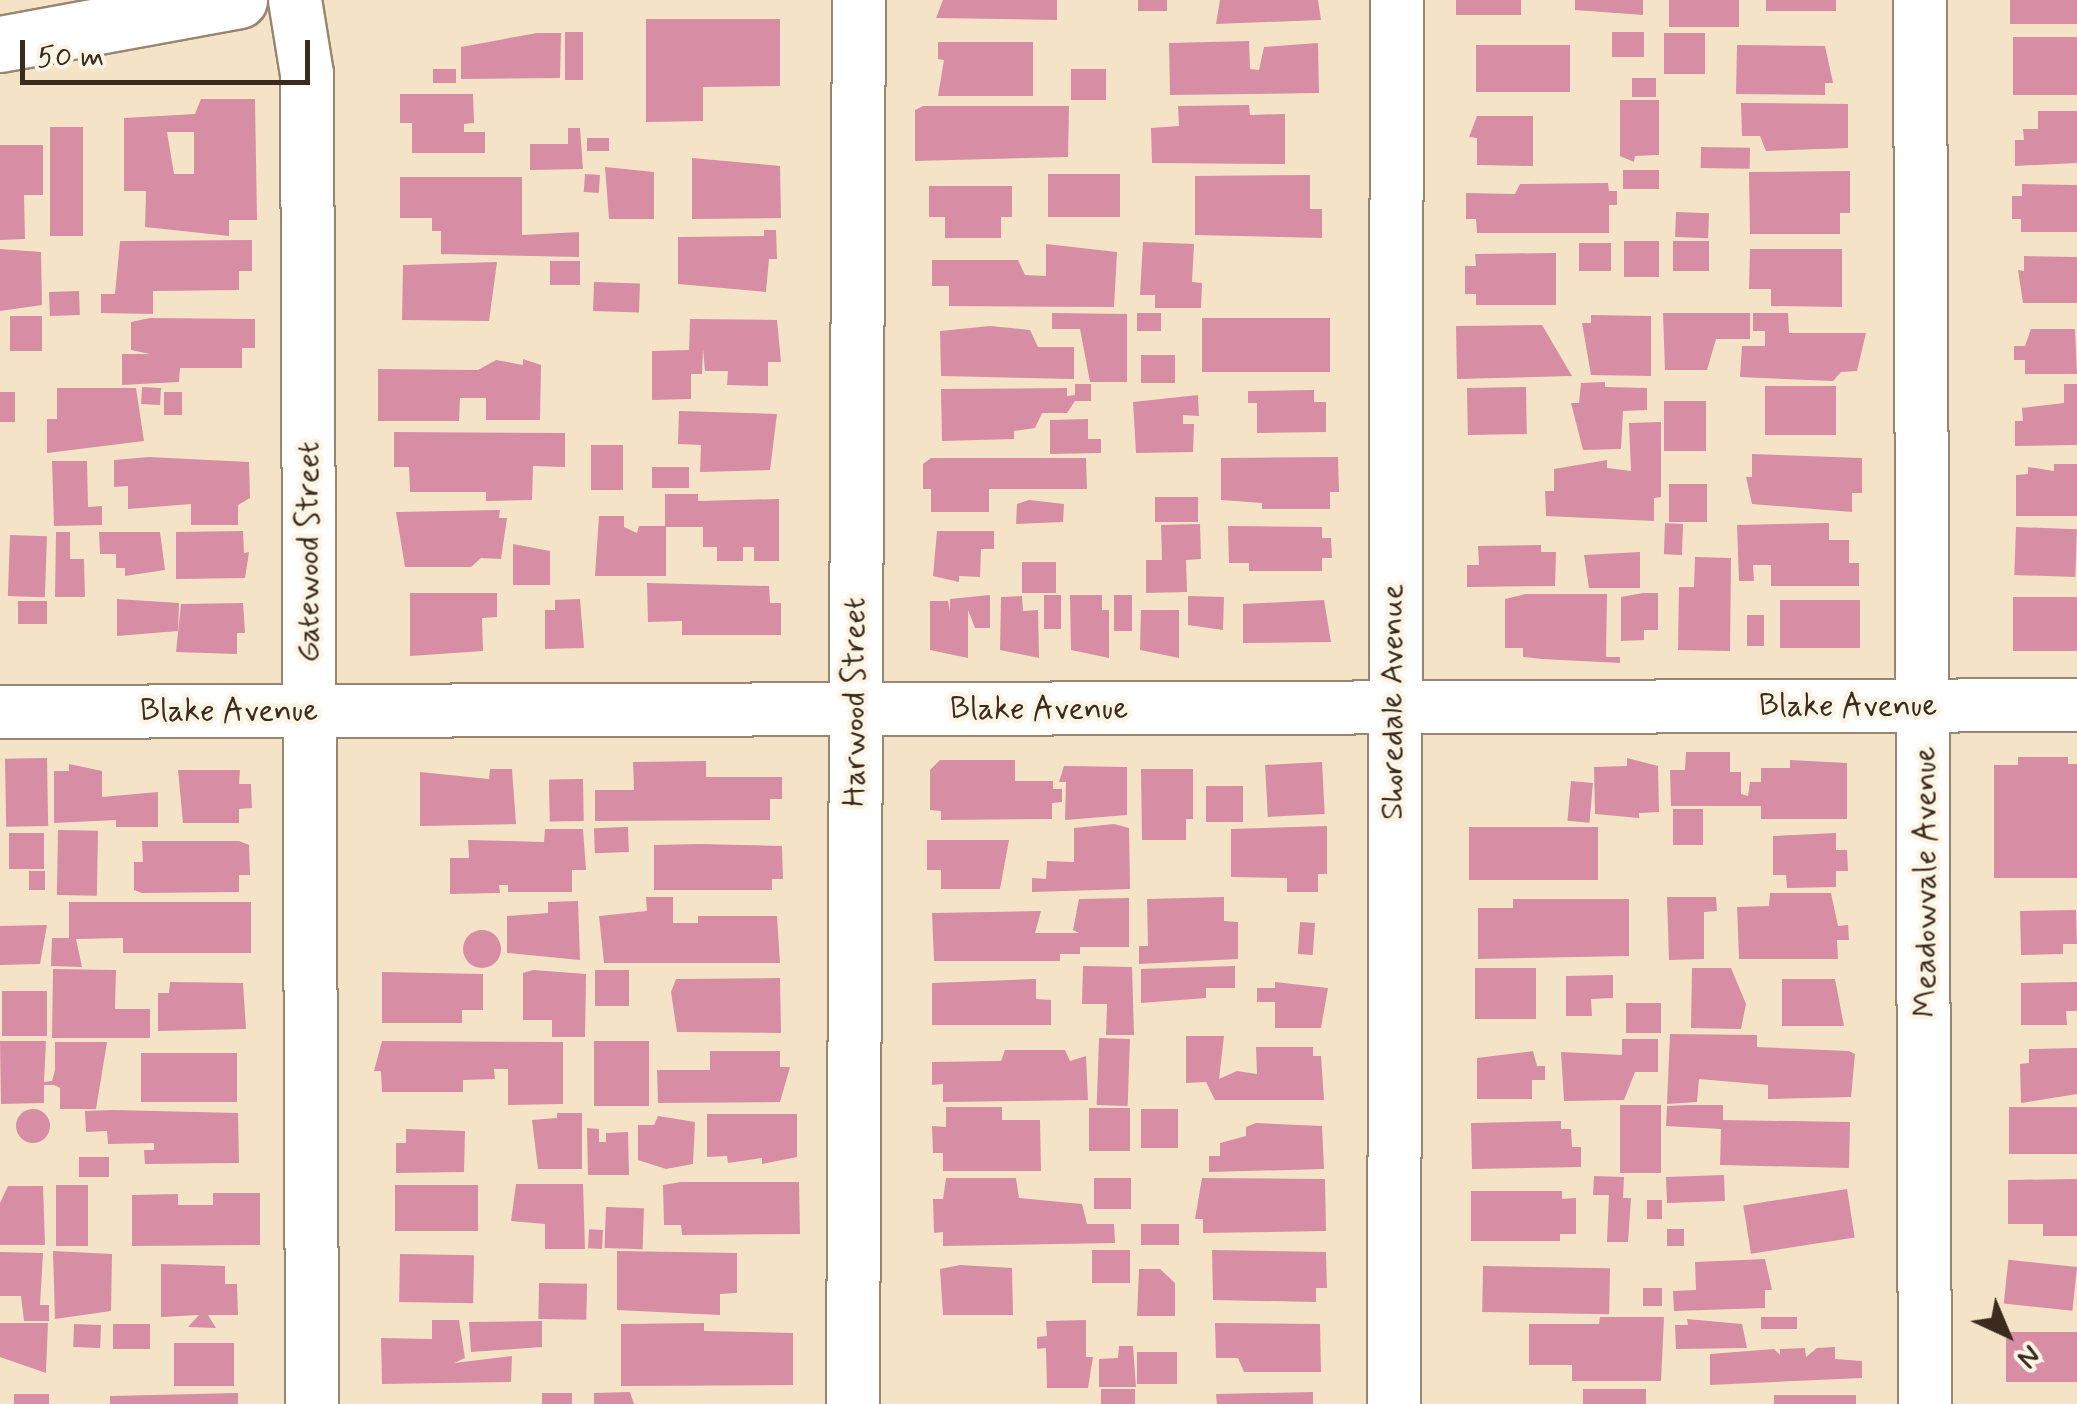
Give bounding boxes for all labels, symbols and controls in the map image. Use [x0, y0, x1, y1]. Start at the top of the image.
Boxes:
scale bar [25, 20, 315, 82]
text: 50 m [37, 38, 104, 77]
street label: Gatewood Street [290, 439, 328, 665]
street label: Shoredale Avenue [1374, 584, 1412, 820]
street label: Harwood Street [836, 594, 874, 810]
street label: Blake Avenue [1756, 687, 1940, 725]
street label: Blake Avenue [947, 690, 1131, 728]
street label: Blake Avenue [137, 692, 321, 730]
street label: Meadowvale Avenue [1907, 744, 1945, 1020]
north arrow [1957, 1284, 2057, 1384]
text: N [2009, 1336, 2048, 1376]

